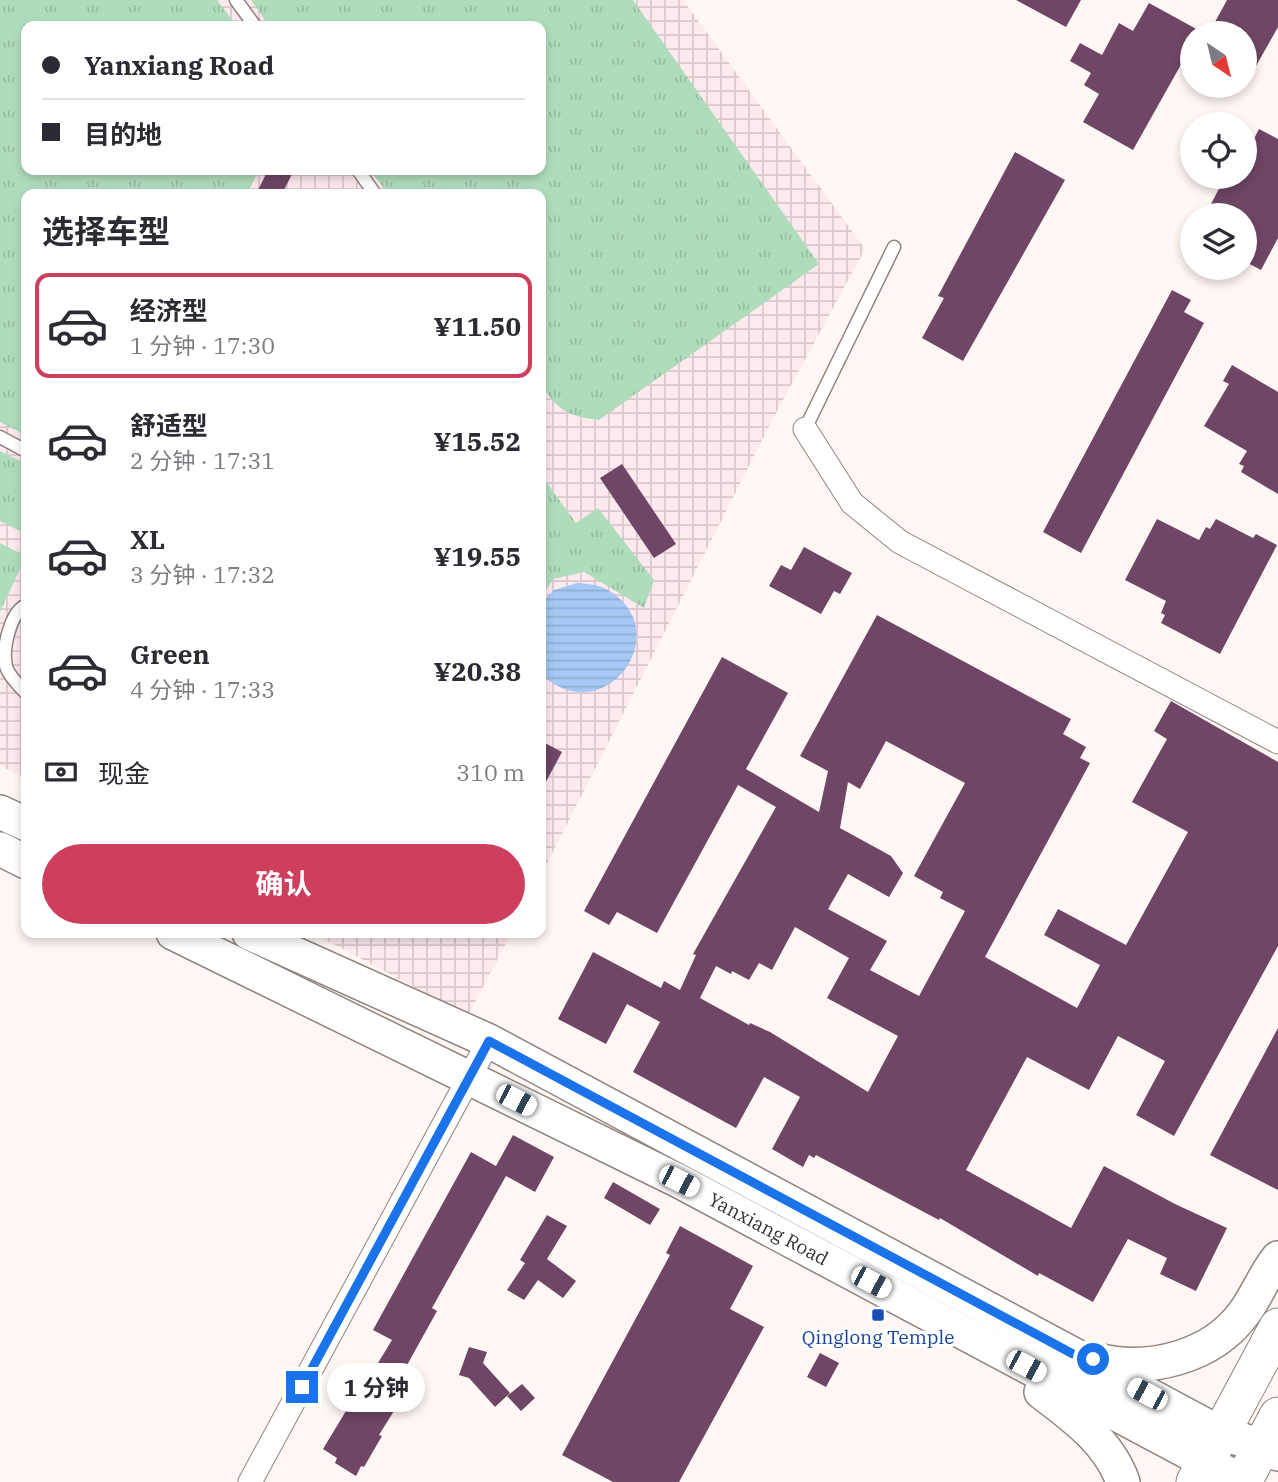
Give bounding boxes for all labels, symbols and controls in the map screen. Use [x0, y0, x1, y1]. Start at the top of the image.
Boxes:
north arrow [1180, 21, 1256, 98]
map controls [1180, 21, 1257, 280]
text: Yanxiang Road [84, 48, 274, 82]
button: locate [1180, 112, 1257, 189]
text: 目的地 [84, 117, 162, 151]
button: layers [1180, 203, 1257, 280]
text: 选择车型 [42, 210, 170, 252]
text: 经济型 [130, 293, 208, 327]
icon: car [46, 294, 109, 357]
text: ¥11.50 [434, 309, 521, 343]
text: 1 分钟 · 17:30 [130, 330, 275, 360]
text: 舒适型 [130, 408, 208, 442]
icon: car [46, 409, 109, 472]
text: ¥15.52 [434, 424, 521, 458]
text: 2 分钟 · 17:31 [130, 445, 275, 475]
text: XL [130, 522, 165, 556]
icon: car [46, 524, 109, 587]
text: ¥19.55 [434, 539, 521, 573]
text: 3 分钟 · 17:32 [130, 559, 275, 589]
text: Green [130, 637, 210, 671]
icon: car [46, 639, 109, 702]
text: ¥20.38 [434, 654, 521, 688]
text: 4 分钟 · 17:33 [130, 674, 275, 704]
icon: cash [42, 753, 80, 791]
text: 现金 [98, 756, 150, 790]
text: 310 m [456, 757, 525, 787]
button: 确认 [42, 844, 525, 924]
car [493, 1081, 540, 1119]
car [656, 1162, 703, 1200]
street label: Yanxiang Road [704, 1187, 833, 1270]
car [848, 1263, 895, 1301]
marker: Qinglong Temple [870, 1307, 886, 1323]
place label: Qinglong Temple [802, 1325, 954, 1349]
route start [1077, 1343, 1109, 1375]
car [1003, 1347, 1050, 1385]
callout: 1 分钟 [326, 1362, 424, 1412]
route end [286, 1371, 318, 1403]
text: 1 分钟 [343, 1372, 409, 1402]
car [1124, 1375, 1171, 1413]

